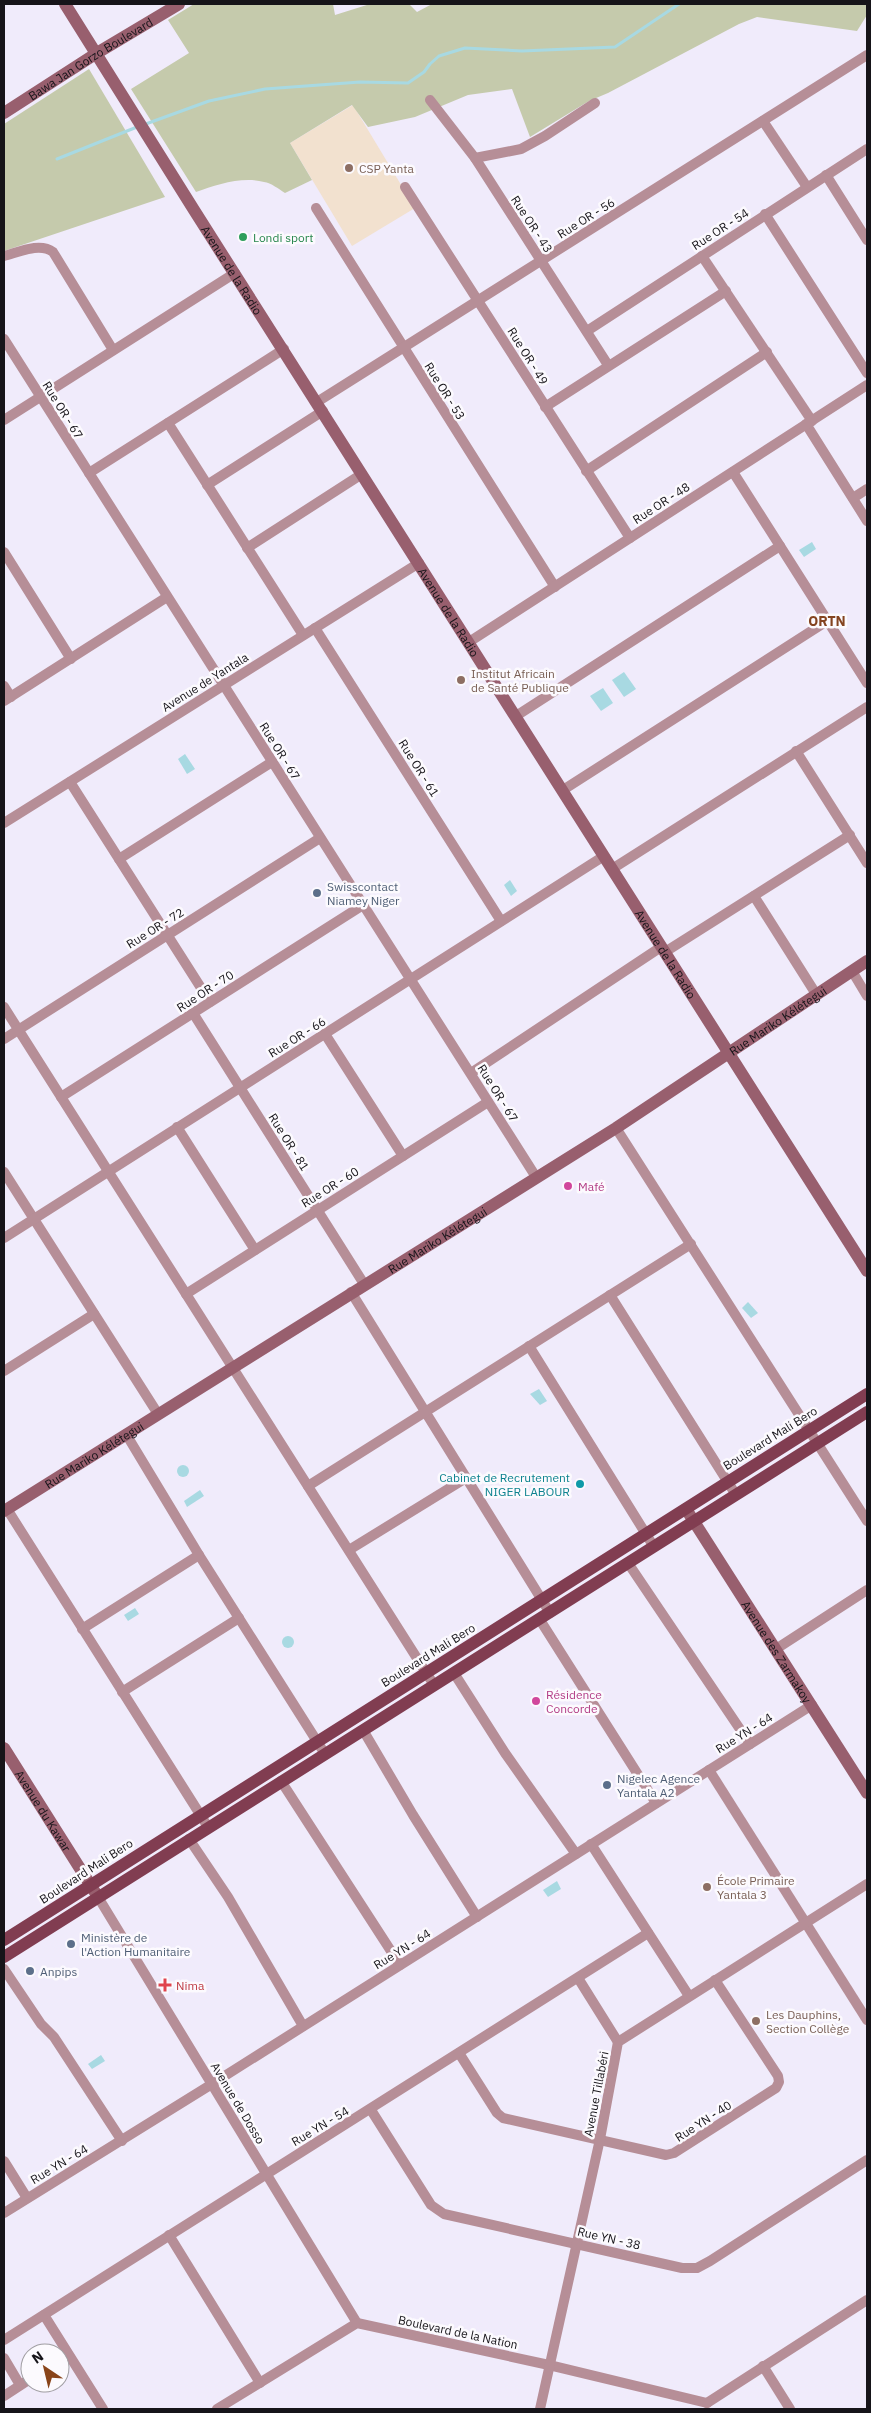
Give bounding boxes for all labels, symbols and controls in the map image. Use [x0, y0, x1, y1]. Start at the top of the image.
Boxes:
street label: Bawa Jan Gorzo Boulevard [25, 14, 155, 103]
place label: CSP Yanta [359, 161, 414, 176]
marker: CSP Yanta [343, 162, 355, 174]
street label: Rue OR - 43 [508, 193, 556, 255]
street label: Rue OR - 56 [554, 194, 618, 242]
street label: Rue OR - 54 [689, 205, 751, 253]
street label: Avenue de la Radio [198, 223, 266, 317]
place label: Londi sport [253, 230, 313, 245]
marker: Londi sport [237, 231, 249, 243]
street label: Rue OR - 49 [504, 324, 552, 388]
street label: Rue OR - 53 [421, 359, 469, 423]
street label: Rue OR - 67 [39, 378, 87, 442]
street label: Rue OR - 48 [630, 479, 692, 527]
street label: Avenue de la Radio [415, 565, 483, 659]
district label: ORTN [808, 612, 846, 630]
street label: Avenue de Yantala [159, 649, 252, 715]
place label: Institut Africain de Santé Publique [471, 666, 569, 695]
marker: Institut Africain de Santé Publique [455, 674, 467, 686]
street label: Rue OR - 67 [256, 719, 304, 783]
street label: Rue OR - 61 [395, 736, 443, 800]
place label: Swisscontact Niamey Niger [327, 879, 400, 908]
marker: Swisscontact Niamey Niger [311, 887, 323, 899]
street label: Rue OR - 72 [123, 904, 187, 952]
street label: Avenue de la Radio [632, 907, 700, 1001]
street label: Rue OR - 70 [174, 967, 236, 1015]
street label: Rue Mariko Kélétegui [726, 983, 829, 1058]
street label: Rue OR - 66 [265, 1013, 329, 1061]
street label: Rue OR - 67 [474, 1061, 522, 1125]
street label: Rue OR - 81 [265, 1110, 313, 1174]
street label: Rue OR - 60 [298, 1163, 362, 1211]
place label: Mafé [578, 1179, 605, 1194]
marker: Mafé [562, 1180, 574, 1192]
street label: Rue Mariko Kélétegui [385, 1203, 489, 1276]
street label: Boulevard Mali Bero [720, 1403, 820, 1473]
street label: Rue Mariko Kélétegui [42, 1418, 146, 1491]
place label: Cabinet de Recrutement NIGER LABOUR [439, 1470, 570, 1499]
marker: Cabinet de Recrutement NIGER LABOUR [574, 1478, 586, 1490]
street label: Avenue des Zarmakoy [739, 1597, 815, 1706]
street label: Boulevard Mali Bero [378, 1620, 478, 1690]
place label: Résidence Concorde [546, 1687, 602, 1716]
marker: Résidence Concorde [530, 1695, 542, 1707]
street label: Rue YN - 64 [713, 1710, 775, 1756]
street label: Avenue du Kawar [12, 1767, 75, 1855]
place label: Nigelec Agence Yantala A2 [617, 1771, 700, 1800]
marker: Nigelec Agence Yantala A2 [601, 1779, 613, 1791]
street label: Boulevard Mali Bero [37, 1835, 136, 1907]
place label: École Primaire Yantala 3 [717, 1873, 795, 1902]
marker: École Primaire Yantala 3 [701, 1881, 713, 1893]
street label: Rue YN - 64 [371, 1926, 433, 1972]
place label: Ministère de l'Action Humanitaire [81, 1930, 191, 1959]
marker: Ministère de l'Action Humanitaire [65, 1938, 77, 1950]
place label: Anpips [40, 1964, 77, 1979]
marker: Anpips [24, 1965, 36, 1977]
marker: Nima [158, 1978, 172, 1992]
place label: Nima [176, 1978, 205, 1993]
place label: Les Dauphins, Section Collège [766, 2007, 850, 2036]
marker: Les Dauphins, Section Collège [750, 2015, 762, 2027]
street label: Avenue Tillabéri [580, 2050, 612, 2138]
street label: Avenue de Dosso [208, 2060, 268, 2147]
street label: Rue YN - 40 [672, 2097, 734, 2145]
street label: Rue YN - 54 [289, 2103, 351, 2149]
street label: Rue YN - 64 [28, 2141, 90, 2187]
street label: Rue YN - 38 [576, 2223, 642, 2253]
street label: Boulevard de la Nation [397, 2312, 519, 2352]
north arrow [20, 2343, 70, 2393]
text: N [28, 2347, 47, 2368]

